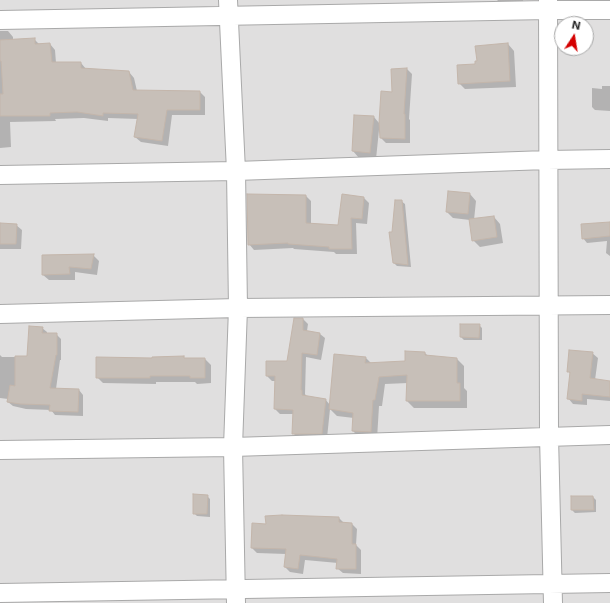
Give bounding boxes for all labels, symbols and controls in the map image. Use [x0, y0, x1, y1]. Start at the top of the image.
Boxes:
north arrow [554, 16, 594, 56]
text: N [571, 18, 582, 33]

